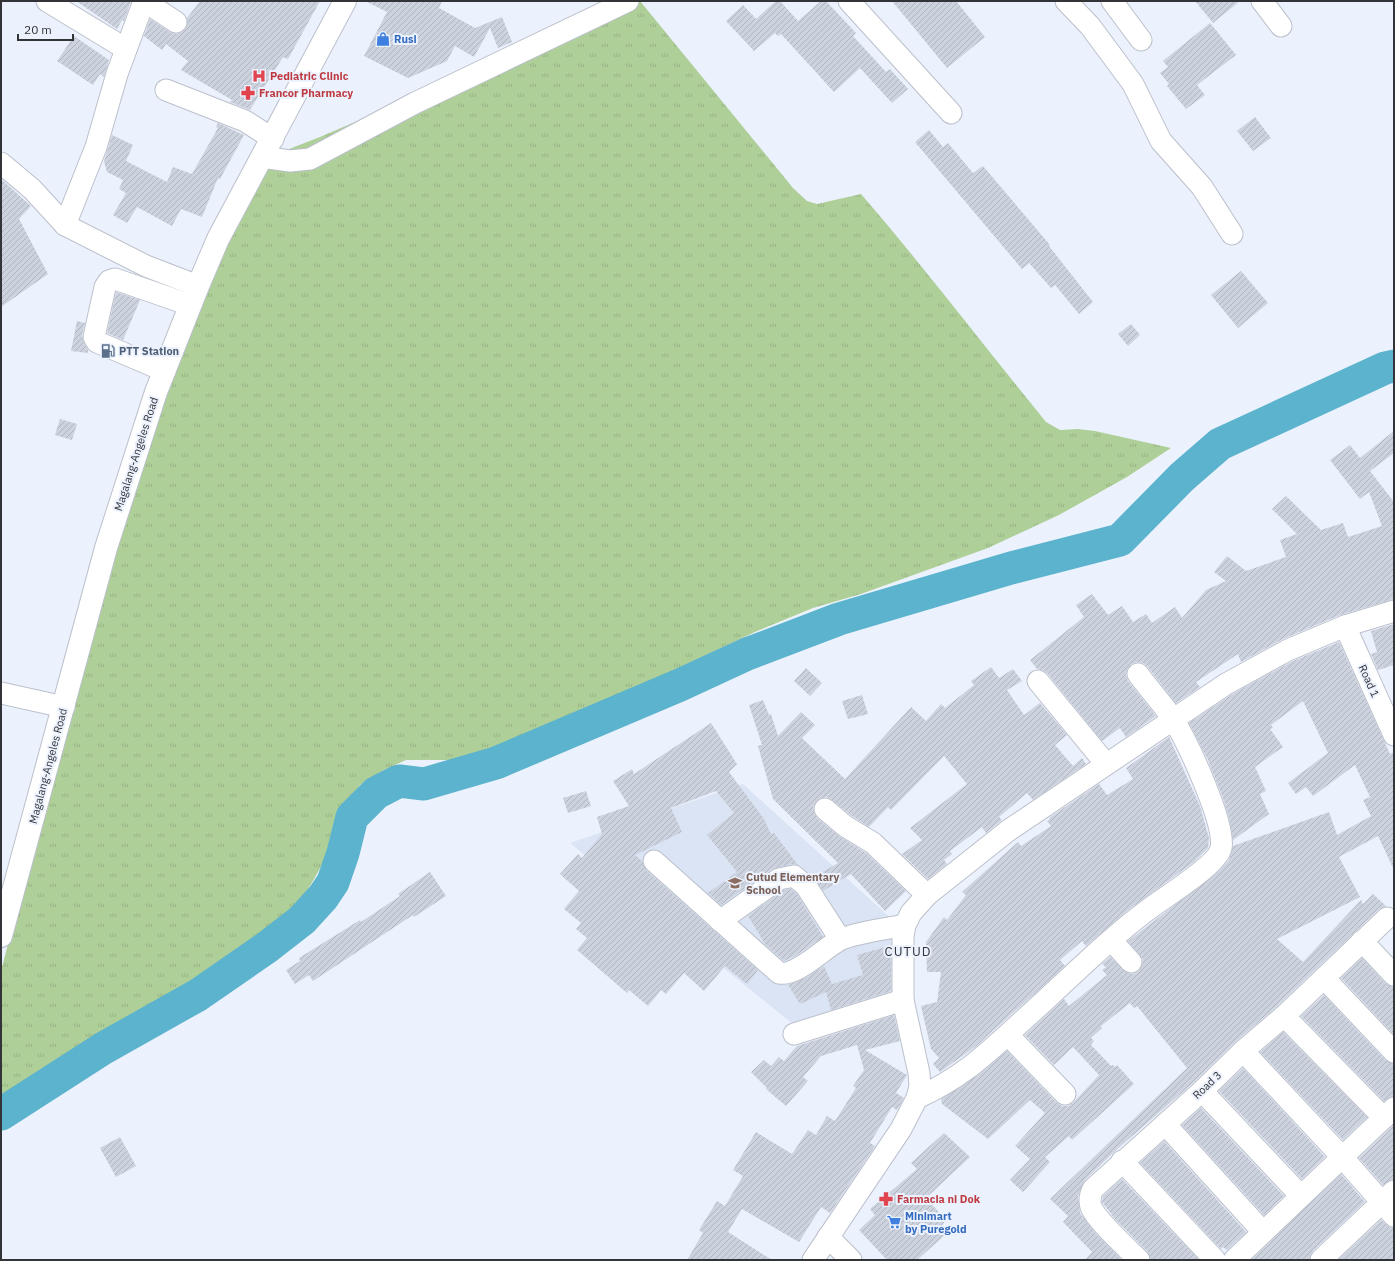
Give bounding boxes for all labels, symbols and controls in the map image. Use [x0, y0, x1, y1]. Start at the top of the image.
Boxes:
scale bar [18, 16, 73, 42]
text: 20 m [24, 22, 52, 37]
shop icon: Rusi [375, 31, 391, 47]
place label: Rusi [394, 32, 417, 46]
hospital icon: Pediatric Clinic [251, 68, 267, 84]
place label: Pediatric Clinic [270, 69, 349, 83]
pharmacy icon: Francor Pharmacy [240, 85, 256, 101]
place label: Francor Pharmacy [259, 86, 353, 100]
fuel station icon: PTT Station [100, 343, 116, 359]
place label: PTT Station [119, 344, 179, 358]
street label: Magalang-Angeles Road [111, 395, 161, 513]
street label: Road 1 [1356, 662, 1383, 700]
street label: Magalang-Angeles Road [26, 707, 70, 825]
place label: Cutud Elementary School [746, 870, 840, 897]
school or university icon: Cutud Elementary School [727, 875, 743, 891]
district label: CUTUD [885, 943, 931, 960]
street label: Road 3 [1190, 1068, 1224, 1102]
pharmacy icon: Farmacia ni Dok [878, 1191, 894, 1207]
place label: Farmacia ni Dok [897, 1192, 981, 1206]
place label: Minimart by Puregold [905, 1209, 967, 1236]
supermarket icon: Minimart by Puregold [886, 1214, 902, 1230]

